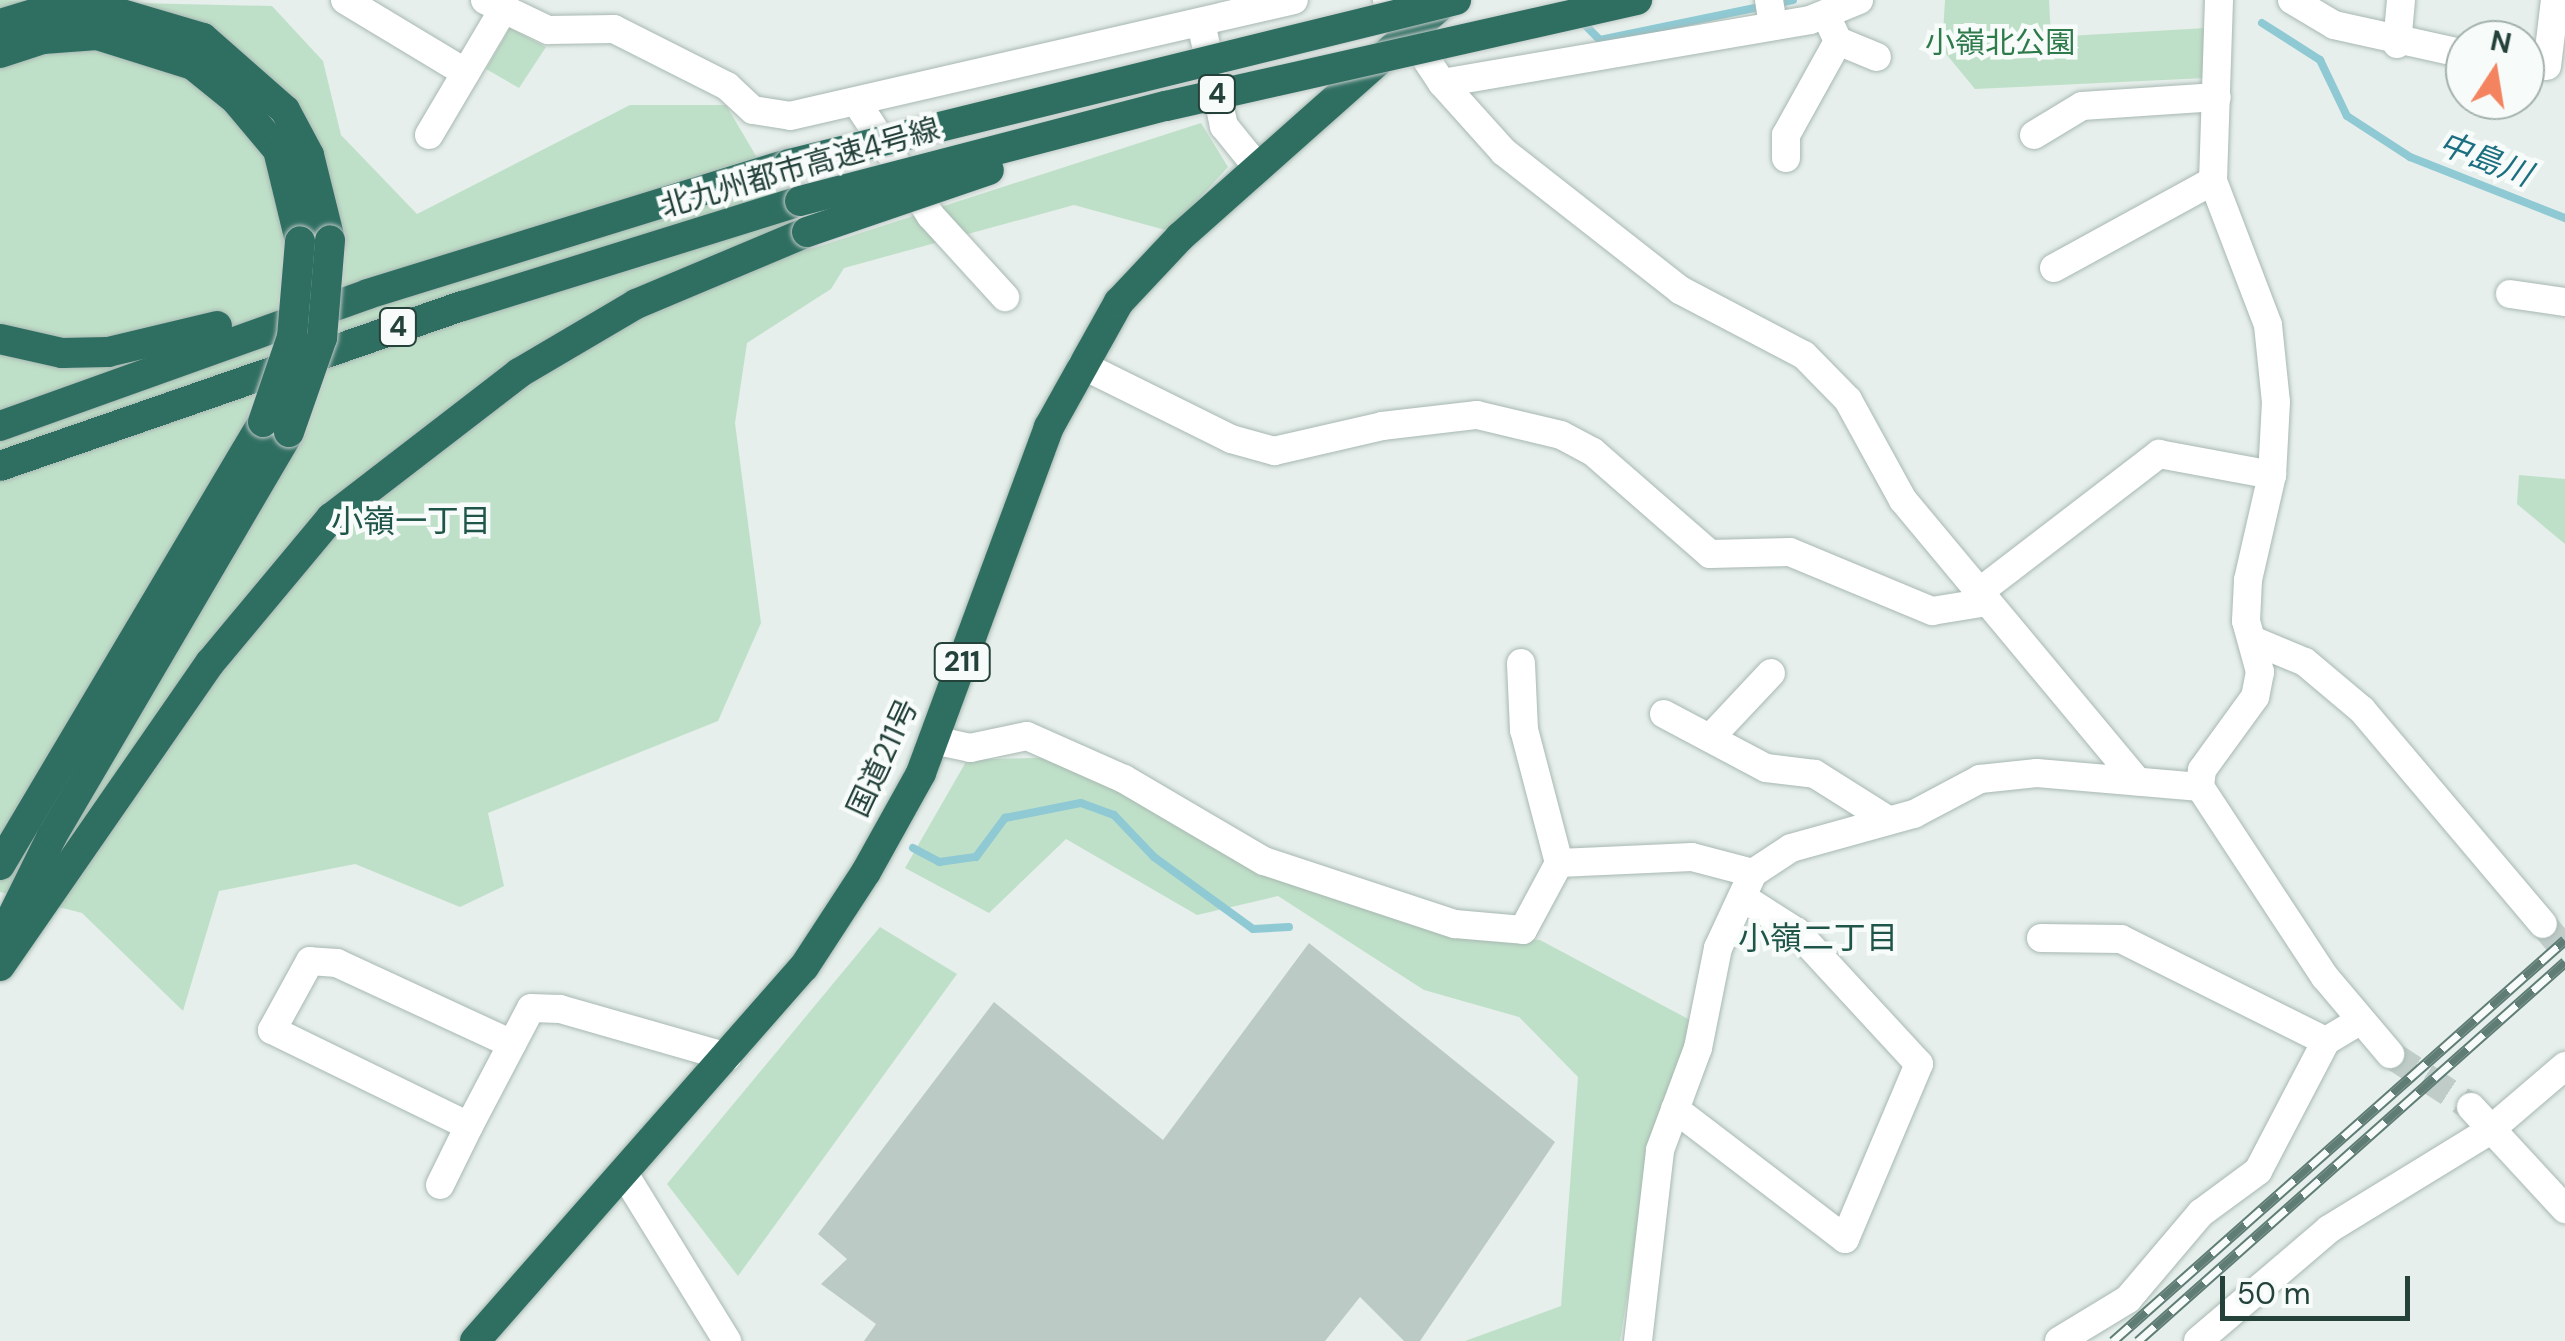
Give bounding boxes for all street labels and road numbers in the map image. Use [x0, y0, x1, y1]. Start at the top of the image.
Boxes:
road number: 4 [1197, 71, 1237, 117]
street label: 北九州都市高速4号線 [657, 111, 943, 225]
road number: 4 [378, 304, 418, 350]
road number: 211 [932, 639, 992, 685]
street label: 国道211号 [840, 693, 926, 823]

